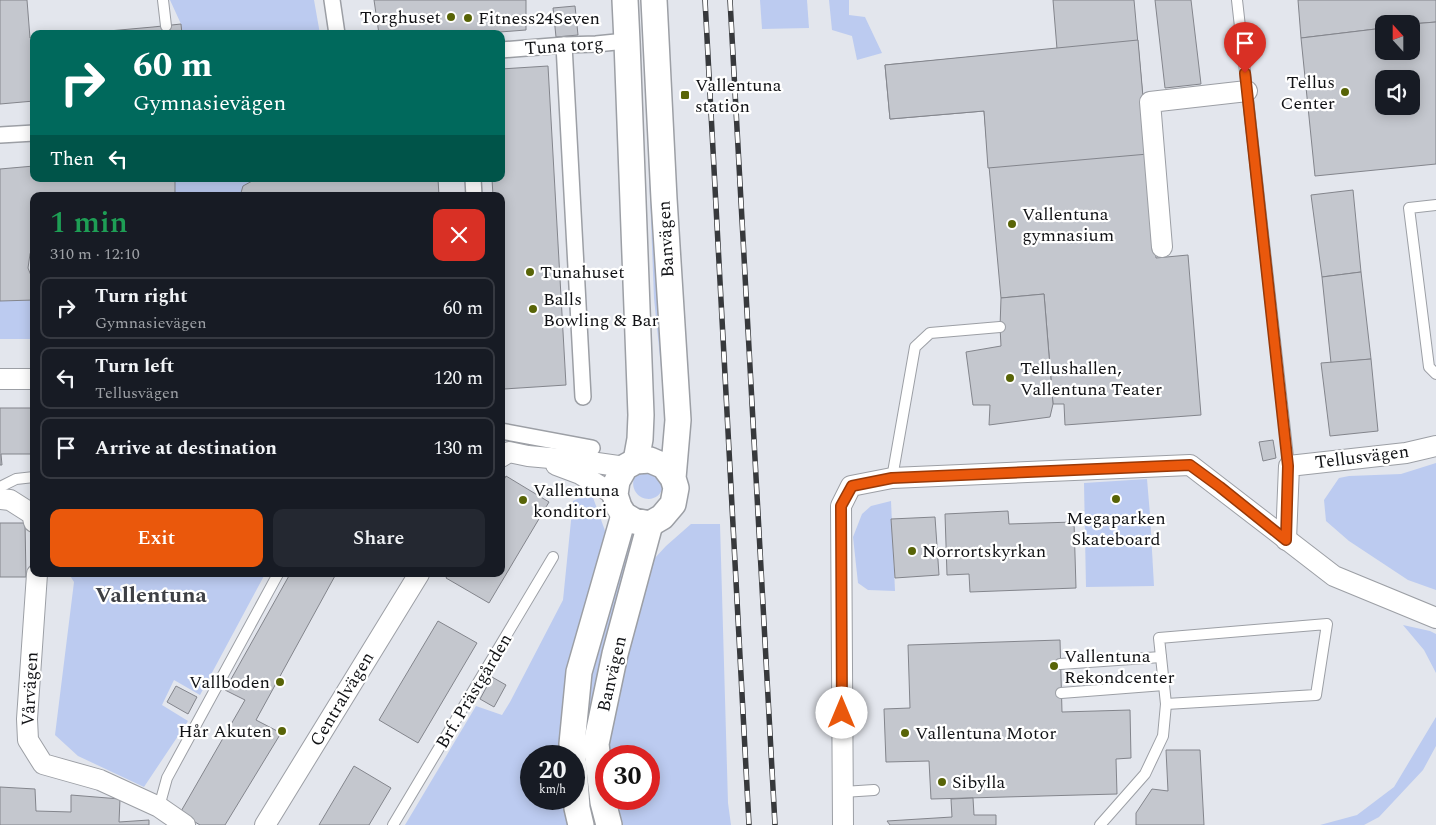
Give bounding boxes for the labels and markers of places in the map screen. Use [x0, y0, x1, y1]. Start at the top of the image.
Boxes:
place label: Torghuset [360, 4, 441, 31]
place label: Fitness24Seven [478, 5, 600, 32]
marker: Torghuset [445, 11, 457, 23]
marker: Fitness24Seven [462, 12, 474, 24]
pin [1224, 22, 1266, 73]
place label: Tellus Center [1281, 69, 1335, 117]
place label: Vallentuna station [695, 72, 782, 120]
marker: Tellus Center [1339, 86, 1351, 98]
marker: Vallentuna station [679, 89, 691, 101]
place label: Vallentuna gymnasium [1022, 201, 1114, 249]
marker: Vallentuna gymnasium [1006, 218, 1018, 230]
place label: Tunahuset [540, 259, 625, 286]
marker: Tunahuset [524, 266, 536, 278]
place label: Balls Bowling & Bar [543, 286, 659, 334]
marker: Balls Bowling & Bar [527, 303, 539, 315]
place label: Tellushallen, Vallentuna Teater [1020, 355, 1162, 403]
marker: Tellushallen, Vallentuna Teater [1004, 372, 1016, 384]
place label: Vallentuna konditori [533, 477, 620, 525]
marker: Megaparken Skateboard [1110, 493, 1122, 505]
marker: Vallentuna konditori [517, 494, 529, 506]
place label: Megaparken Skateboard [1066, 505, 1166, 553]
place label: Norrortskyrkan [922, 538, 1046, 565]
marker: Norrortskyrkan [906, 545, 918, 557]
place label: Vallentuna Rekondcenter [1064, 643, 1175, 691]
marker: Vallentuna Rekondcenter [1048, 660, 1060, 672]
place label: Vallboden [189, 669, 270, 696]
marker: Vallboden [274, 676, 286, 688]
place label: Hår Akuten [178, 718, 272, 745]
place label: Vallentuna Motor [915, 720, 1056, 747]
marker: Hår Akuten [276, 725, 288, 737]
marker: Vallentuna Motor [899, 727, 911, 739]
place label: Sibylla [952, 769, 1005, 796]
marker: Sibylla [936, 776, 948, 788]

